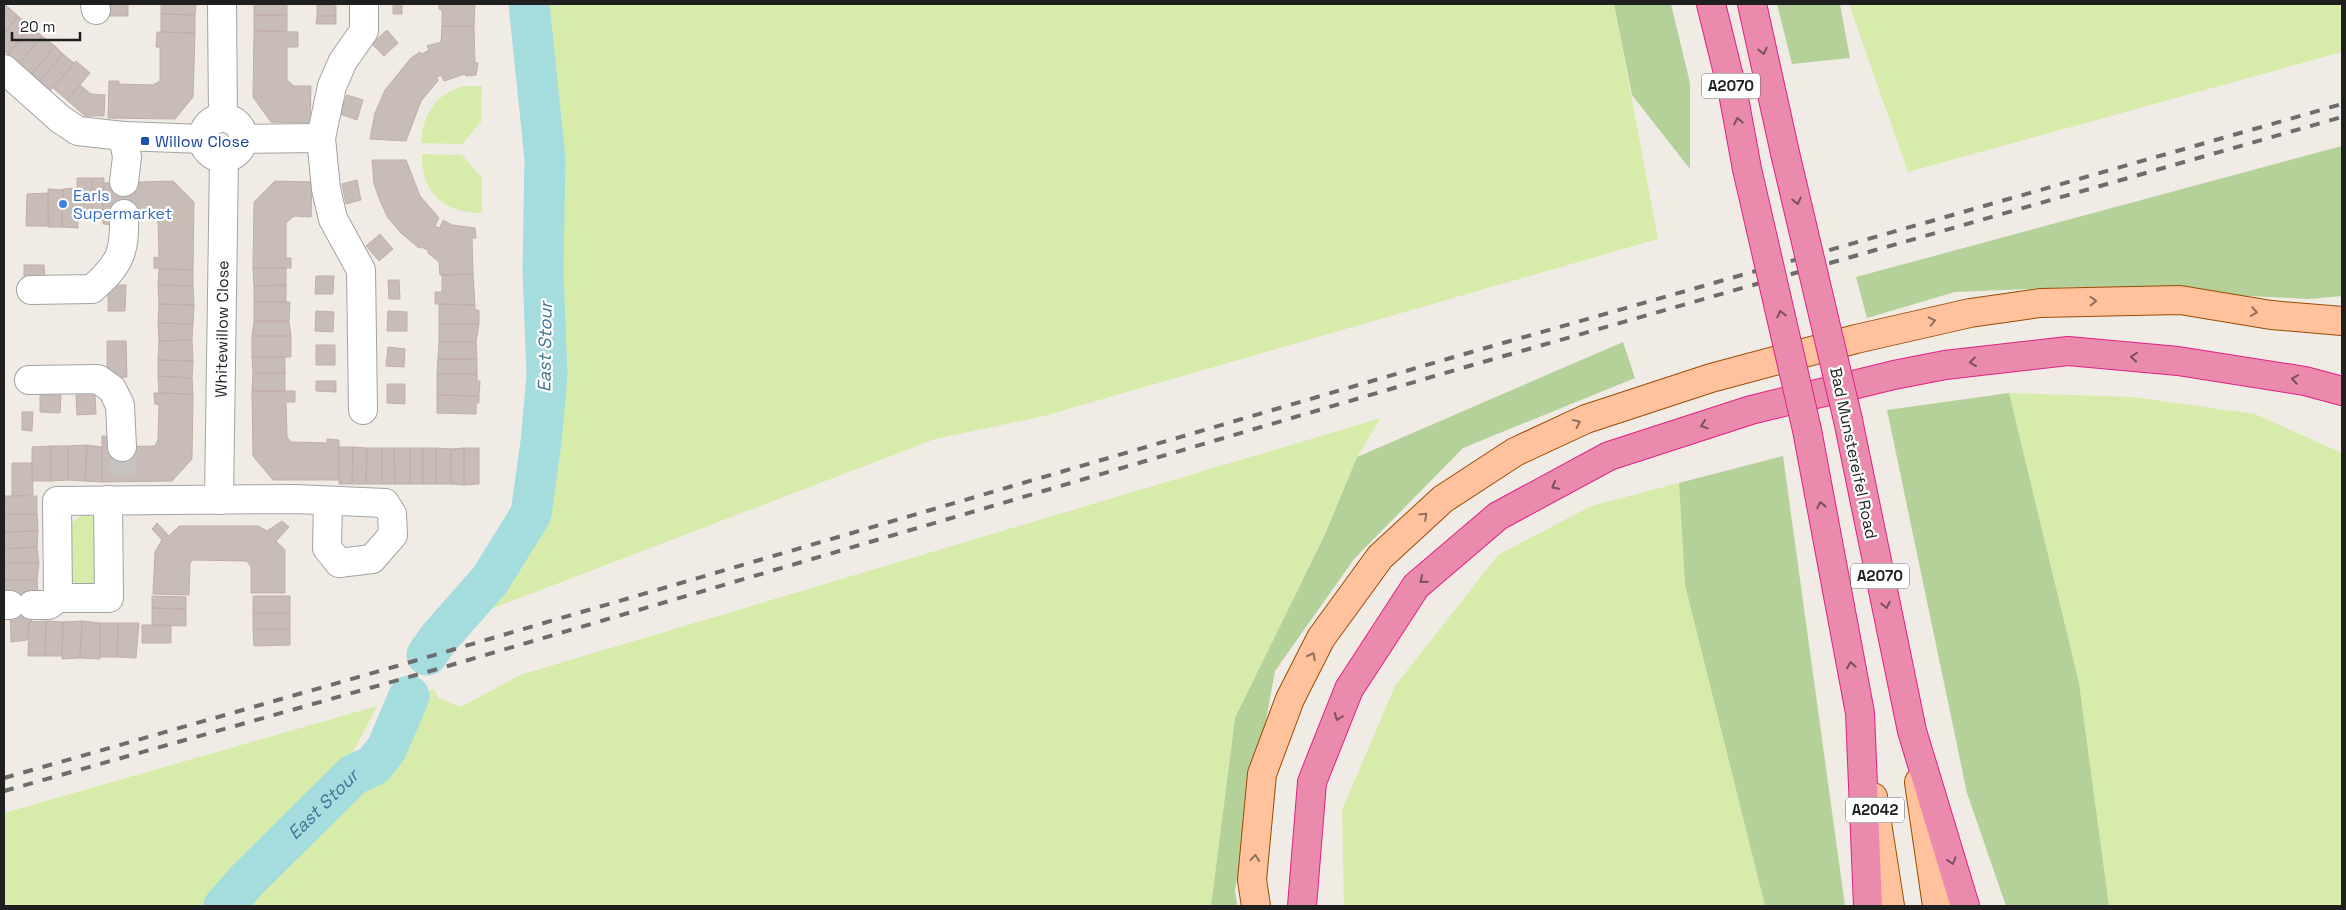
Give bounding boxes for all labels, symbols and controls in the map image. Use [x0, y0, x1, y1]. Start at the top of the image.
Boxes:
scale bar [12, 10, 80, 42]
text: 20 m [20, 17, 55, 36]
one-way arrow [1757, 47, 1768, 56]
road number: A2070 [1702, 74, 1760, 98]
one-way arrow [1734, 117, 1744, 126]
place label: Willow Close [155, 131, 249, 152]
marker: Willow Close [139, 135, 151, 147]
place label: Earls Supermarket [73, 185, 172, 224]
one-way arrow [1791, 196, 1802, 205]
marker: Earls Supermarket [57, 198, 69, 210]
street label: Whitewillow Close [210, 260, 234, 398]
one-way arrow [2090, 296, 2097, 306]
water label: East Stour [532, 299, 557, 392]
one-way arrow [2250, 307, 2259, 317]
one-way arrow [1776, 310, 1787, 319]
one-way arrow [1928, 317, 1937, 327]
one-way arrow [2130, 352, 2138, 363]
one-way arrow [1968, 356, 1976, 367]
street label: Bad Munstereifel Road [1825, 365, 1882, 541]
one-way arrow [2291, 374, 2299, 385]
one-way arrow [1572, 419, 1581, 429]
one-way arrow [1701, 419, 1709, 429]
one-way arrow [1551, 480, 1560, 490]
one-way arrow [1817, 501, 1827, 510]
one-way arrow [1418, 513, 1427, 522]
road number: A2070 [1851, 564, 1909, 588]
one-way arrow [1420, 574, 1429, 582]
one-way arrow [1880, 601, 1891, 610]
one-way arrow [1306, 652, 1316, 661]
one-way arrow [1846, 661, 1856, 670]
one-way arrow [1334, 712, 1344, 721]
water label: East Stour [283, 763, 365, 844]
road number: A2042 [1846, 798, 1904, 822]
one-way arrow [1249, 854, 1260, 862]
one-way arrow [1946, 857, 1956, 865]

